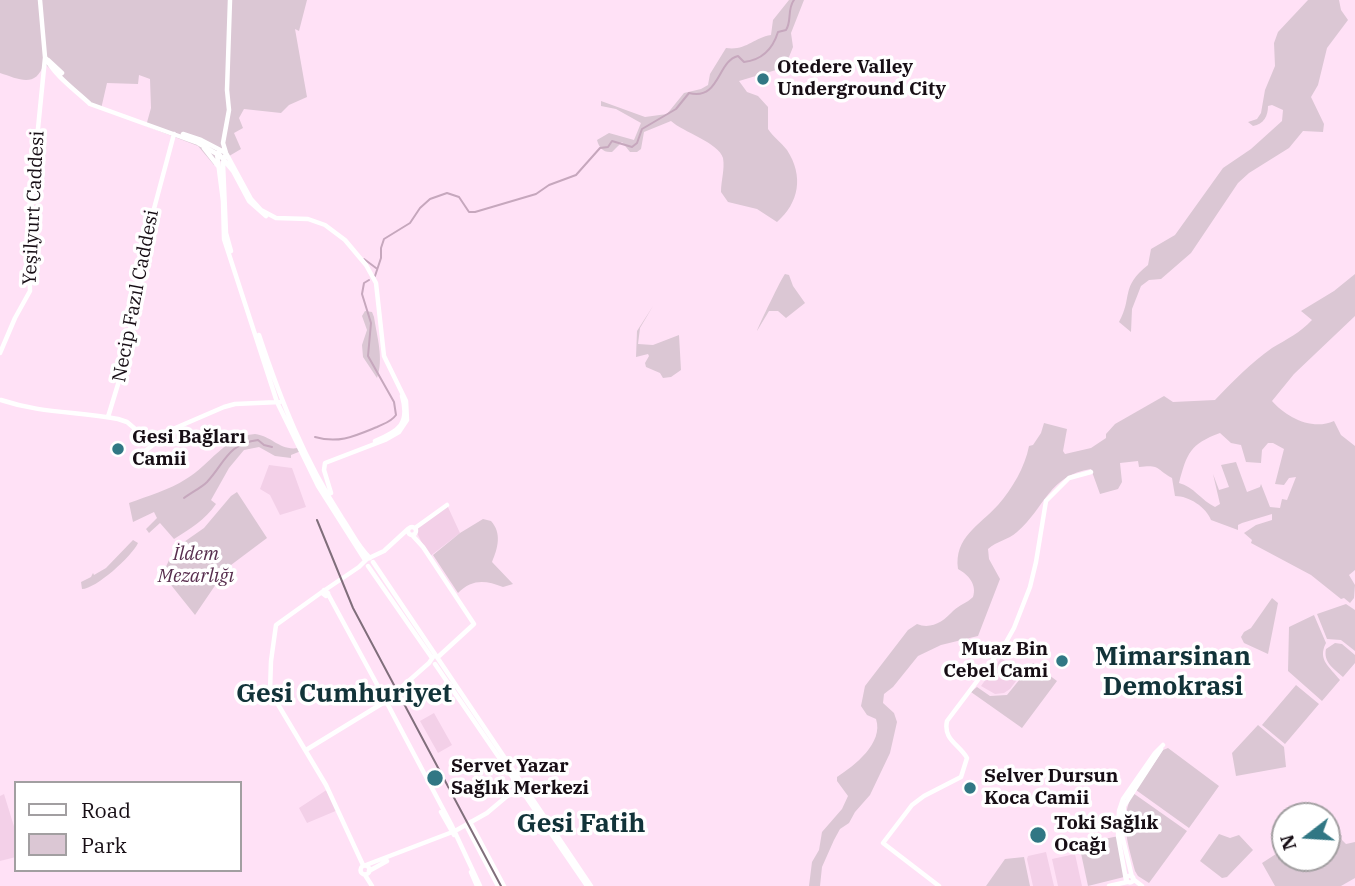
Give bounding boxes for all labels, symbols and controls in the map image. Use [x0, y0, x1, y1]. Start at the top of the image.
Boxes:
place label: Otedere Valley Underground City [777, 57, 946, 101]
marker: Otedere Valley Underground City [755, 71, 771, 87]
street label: Yeşilyurt Caddesi [19, 130, 49, 286]
street label: Necip Fazıl Caddesi [108, 208, 164, 384]
place label: Gesi Bağları Camii [132, 427, 246, 471]
marker: Gesi Bağları Camii [110, 441, 126, 457]
park label: İldem Mezarlığı [158, 544, 234, 588]
place label: Muaz Bin Cebel Cami [943, 639, 1048, 683]
district label: Mimarsinan Demokrasi [1095, 641, 1251, 702]
marker: Muaz Bin Cebel Cami [1054, 653, 1070, 669]
district label: Gesi Cumhuriyet [236, 678, 452, 710]
place label: Servet Yazar Sağlık Merkezi [451, 756, 589, 800]
place label: Selver Dursun Koca Camii [984, 766, 1118, 810]
marker: Servet Yazar Sağlık Merkezi [425, 768, 445, 788]
marker: Selver Dursun Koca Camii [962, 780, 978, 796]
legend [14, 781, 242, 872]
text: Road [81, 796, 131, 824]
north arrow [1271, 802, 1341, 872]
district label: Gesi Fatih [517, 808, 645, 840]
place label: Toki Sağlık Ocağı [1054, 813, 1158, 857]
marker: Toki Sağlık Ocağı [1028, 825, 1048, 845]
text: Park [81, 831, 127, 859]
text: N [1274, 832, 1302, 853]

